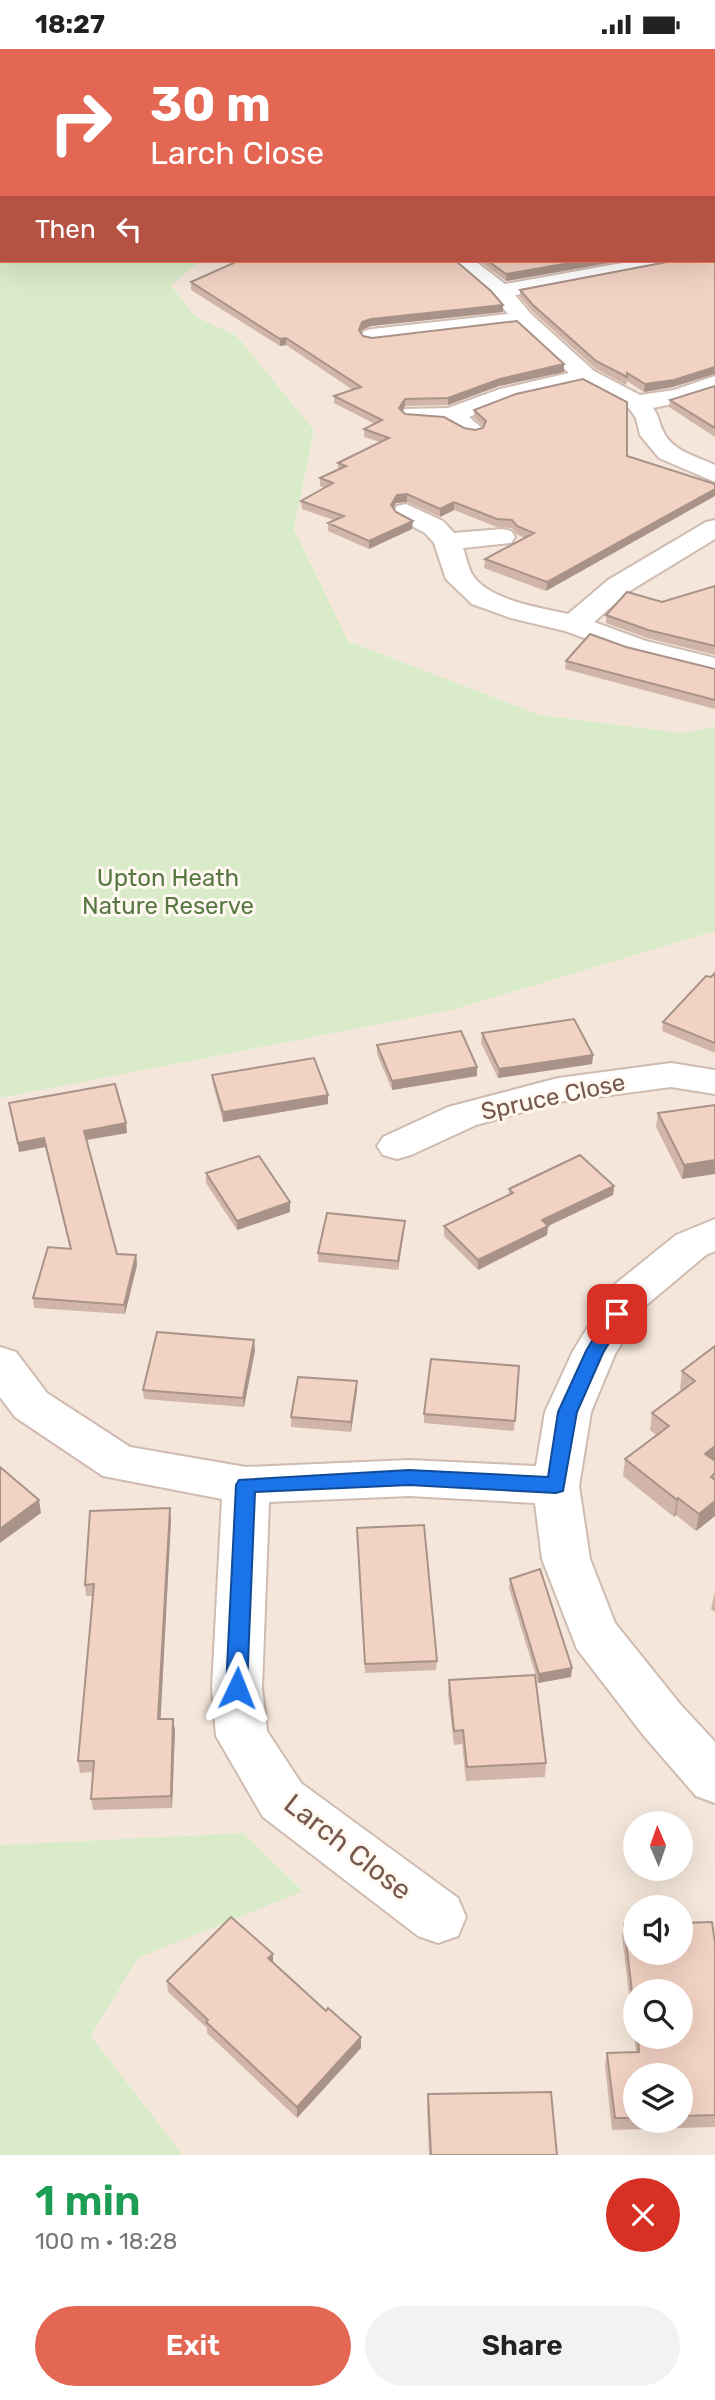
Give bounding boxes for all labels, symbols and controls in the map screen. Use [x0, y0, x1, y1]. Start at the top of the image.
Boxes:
text: 18:27 [35, 9, 105, 40]
text: 30 m [150, 75, 271, 133]
icon: right [35, 77, 126, 168]
text: Larch Close [150, 134, 324, 172]
icon: left [110, 210, 148, 248]
text: Then [35, 214, 96, 245]
park label: Upton Heath Nature Reserve [82, 864, 254, 920]
street label: Spruce Close [478, 1068, 628, 1126]
pin [587, 1284, 647, 1344]
icon: arrive [598, 1295, 636, 1333]
position arrow [200, 1651, 274, 1725]
street label: Larch Close [278, 1787, 418, 1907]
north arrow [623, 1811, 693, 1881]
map controls [623, 1811, 693, 2133]
button: sound [623, 1895, 693, 1965]
button: search [623, 1979, 693, 2049]
button: layers [623, 2063, 693, 2133]
text: 1 min [35, 2176, 141, 2226]
button: close [606, 2178, 680, 2252]
text: 100 m · 18:28 [35, 2227, 178, 2255]
button: Exit [35, 2306, 351, 2386]
button: Share [365, 2306, 680, 2386]

